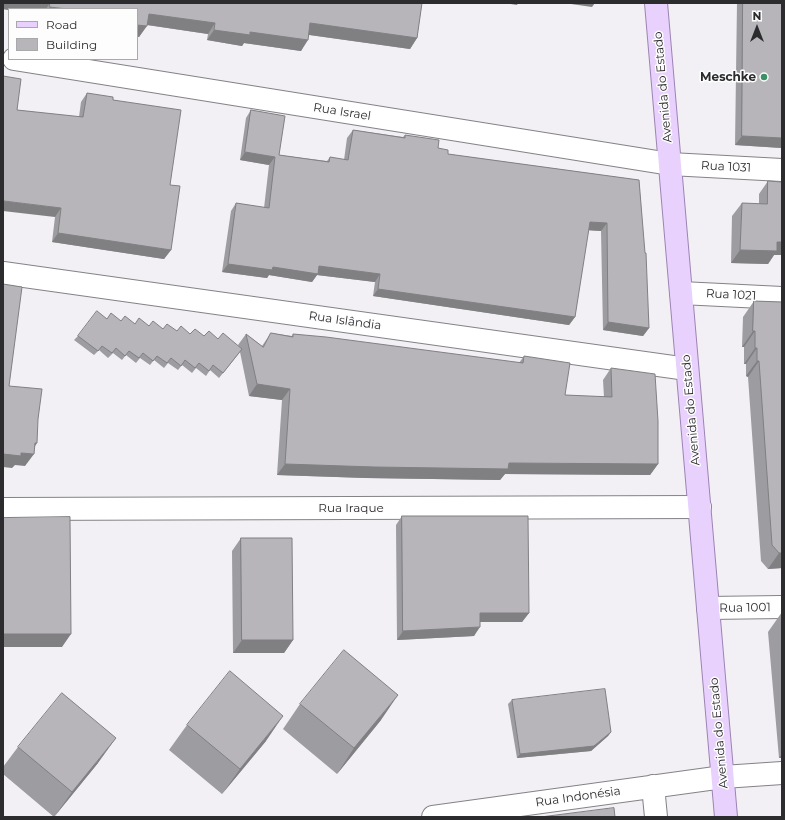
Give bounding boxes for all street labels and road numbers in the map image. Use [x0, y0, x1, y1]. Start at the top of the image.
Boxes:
street label: Avenida do Estado [651, 31, 675, 143]
street label: Rua Israel [312, 100, 372, 124]
street label: Rua 1031 [701, 158, 751, 176]
street label: Rua 1021 [705, 286, 757, 304]
street label: Rua Islândia [308, 309, 382, 333]
street label: Avenida do Estado [679, 354, 703, 466]
street label: Rua Iraque [318, 501, 384, 515]
street label: Rua 1001 [719, 600, 771, 616]
street label: Avenida do Estado [707, 677, 731, 789]
street label: Rua Indonésia [534, 784, 622, 810]

